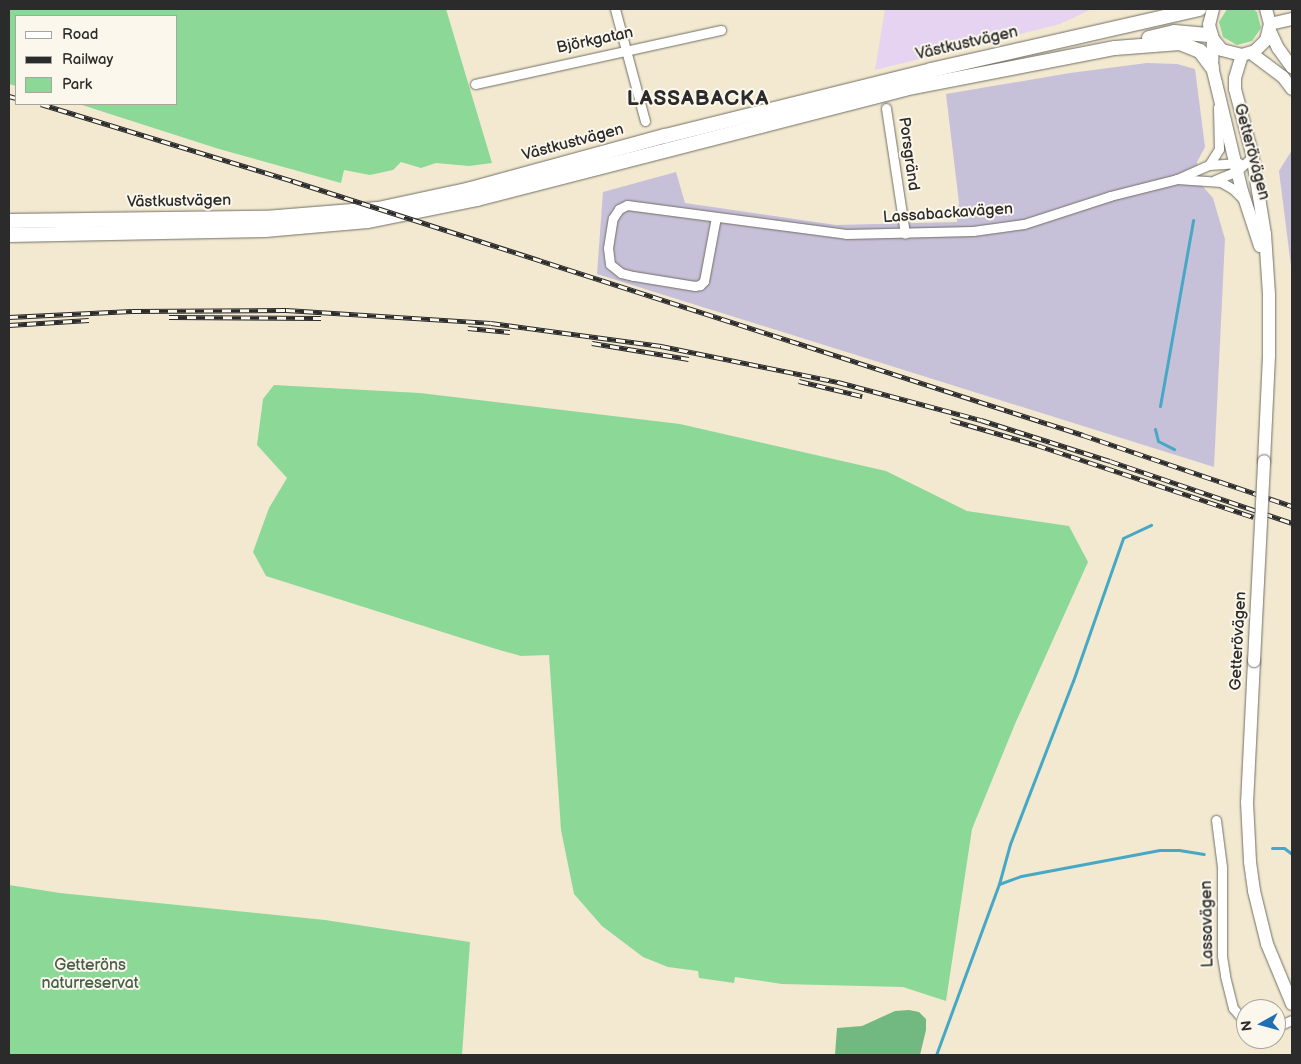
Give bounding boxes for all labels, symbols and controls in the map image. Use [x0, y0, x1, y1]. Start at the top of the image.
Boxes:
legend [15, 15, 178, 105]
street label: Västkustvägen [914, 23, 1020, 65]
street label: Björkgatan [555, 24, 635, 58]
text: Road [62, 25, 98, 44]
text: Railway [62, 50, 113, 69]
text: Park [62, 75, 92, 94]
district label: LASSABACKA [626, 86, 770, 112]
street label: Getterövägen [1229, 102, 1273, 202]
street label: Porsgränd [893, 116, 923, 192]
street label: Västkustvägen [520, 120, 626, 166]
street label: Västkustvägen [127, 191, 231, 213]
street label: Lassabackavägen [882, 200, 1014, 228]
street label: Getterövägen [1227, 591, 1251, 691]
street label: Lassavägen [1198, 880, 1218, 968]
park label: Getteröns naturreservat [41, 956, 139, 994]
north arrow [1236, 999, 1286, 1049]
text: N [1238, 1020, 1256, 1032]

